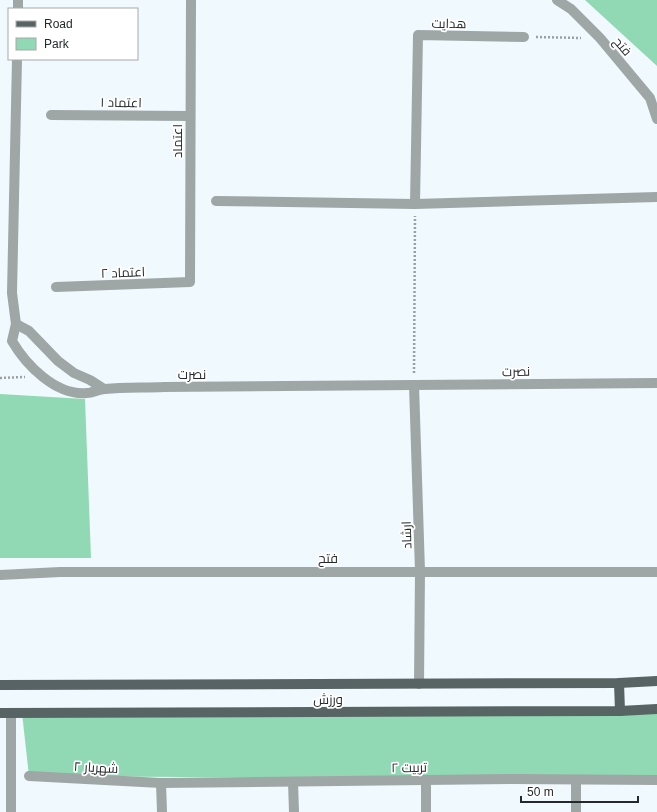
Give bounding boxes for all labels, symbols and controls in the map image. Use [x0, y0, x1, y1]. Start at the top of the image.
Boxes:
legend [8, 8, 138, 60]
street label: هدایت [431, 16, 467, 31]
text: Road [44, 17, 73, 31]
street label: فتح [610, 34, 635, 59]
text: Park [44, 37, 70, 51]
street label: اعتماد ۱ [100, 95, 142, 110]
street label: اعتماد [170, 124, 185, 158]
street label: اعتماد ۲ [101, 264, 145, 281]
street label: نصرت [502, 364, 530, 379]
street label: نصرت [178, 367, 206, 382]
street label: ارشاد [399, 521, 414, 549]
street label: فتح [318, 551, 338, 567]
street label: ورزش [313, 692, 343, 707]
street label: شهریار ۲ [73, 759, 119, 776]
street label: تربیت ۲ [391, 760, 428, 775]
scale bar [521, 778, 638, 804]
text: 50 m [527, 785, 554, 799]

